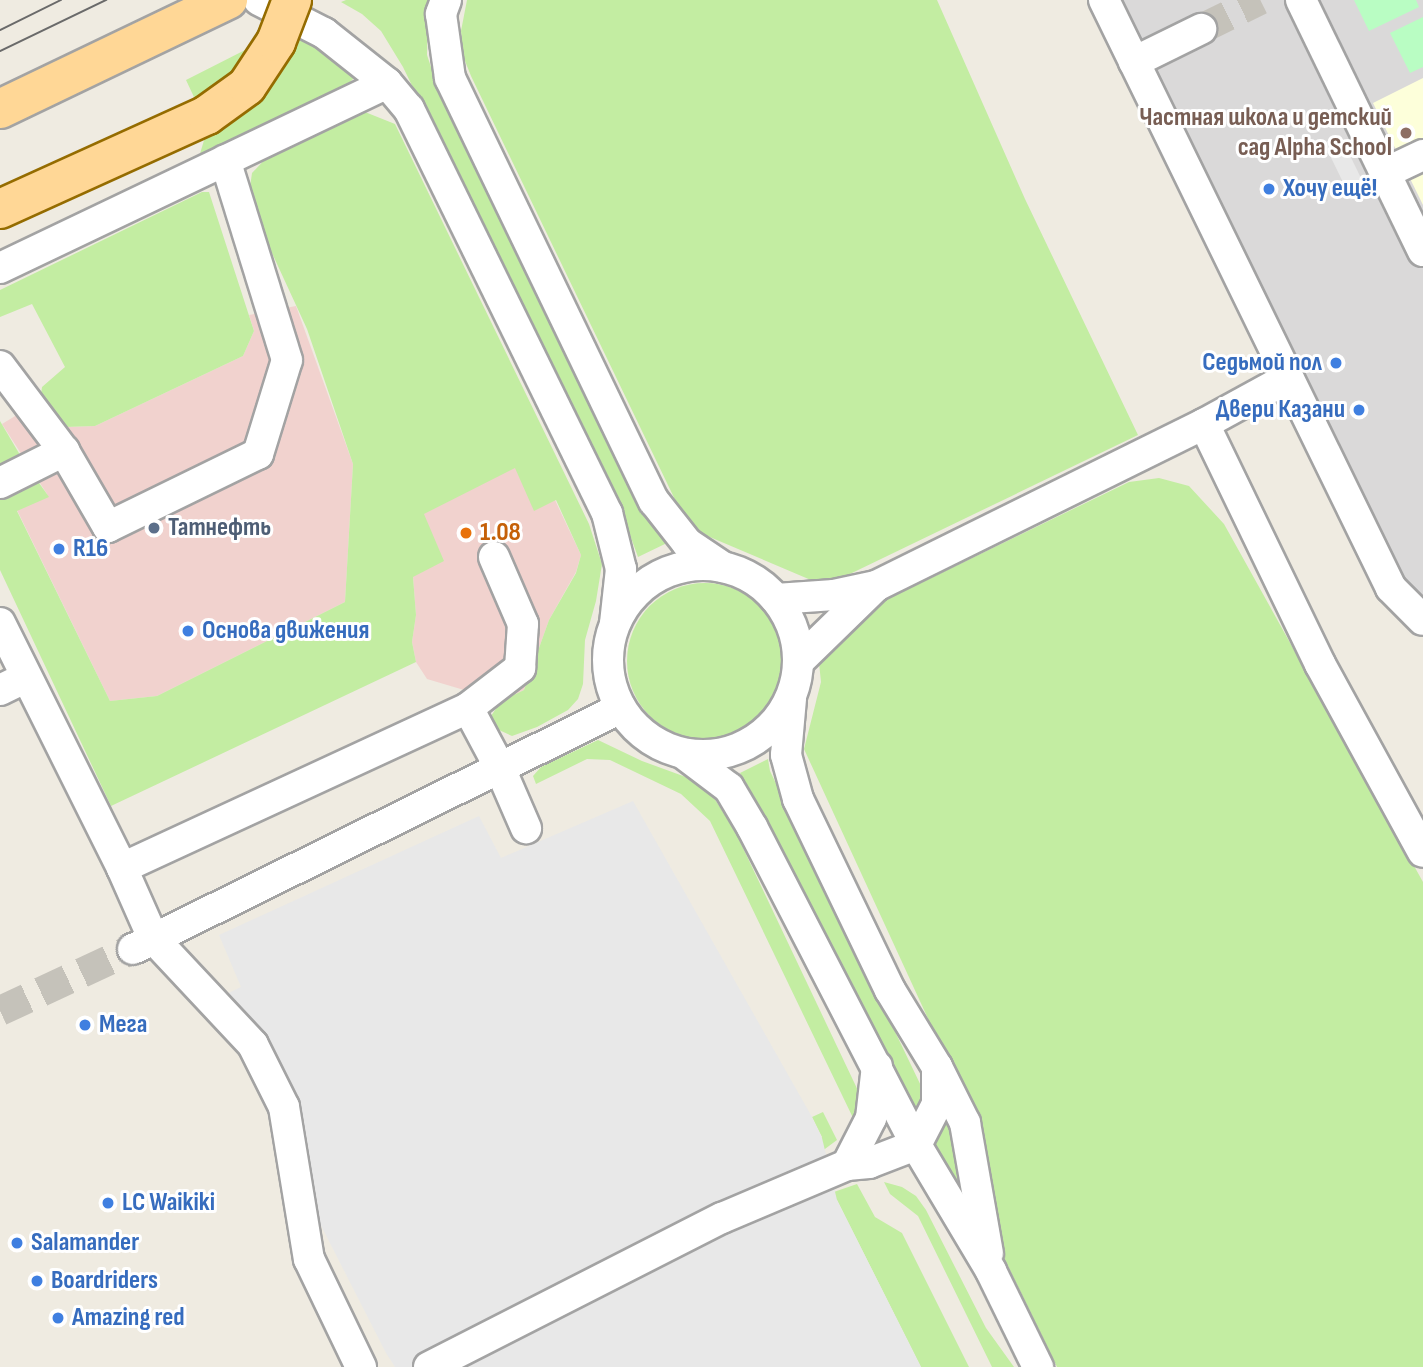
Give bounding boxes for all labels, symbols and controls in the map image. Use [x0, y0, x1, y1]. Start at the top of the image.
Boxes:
place label: Частная школа и детский сад Alpha School [1139, 102, 1392, 164]
marker: Частная школа и детский сад Alpha School [1398, 125, 1414, 141]
place label: Хочу ещё! [1283, 173, 1377, 205]
marker: Хочу ещё! [1261, 181, 1277, 197]
place label: Седьмой пол [1202, 347, 1322, 379]
marker: Седьмой пол [1328, 355, 1344, 371]
place label: Двери Казани [1216, 394, 1345, 426]
marker: Двери Казани [1351, 402, 1367, 418]
place label: Татнефть [168, 512, 271, 544]
place label: 1.08 [480, 517, 521, 549]
marker: Татнефть [146, 520, 162, 536]
marker: 1.08 [458, 525, 474, 541]
place label: R16 [73, 533, 108, 565]
marker: R16 [51, 541, 67, 557]
place label: Основа движения [202, 615, 369, 647]
marker: Основа движения [180, 623, 196, 639]
place label: Мега [99, 1009, 147, 1041]
marker: Мега [77, 1017, 93, 1033]
place label: LC Waikiki [122, 1187, 215, 1219]
marker: LC Waikiki [100, 1195, 116, 1211]
place label: Salamander [31, 1227, 139, 1259]
marker: Salamander [9, 1235, 25, 1251]
place label: Boardriders [51, 1265, 158, 1297]
marker: Boardriders [29, 1273, 45, 1289]
place label: Amazing red [72, 1302, 185, 1334]
marker: Amazing red [50, 1310, 66, 1326]

